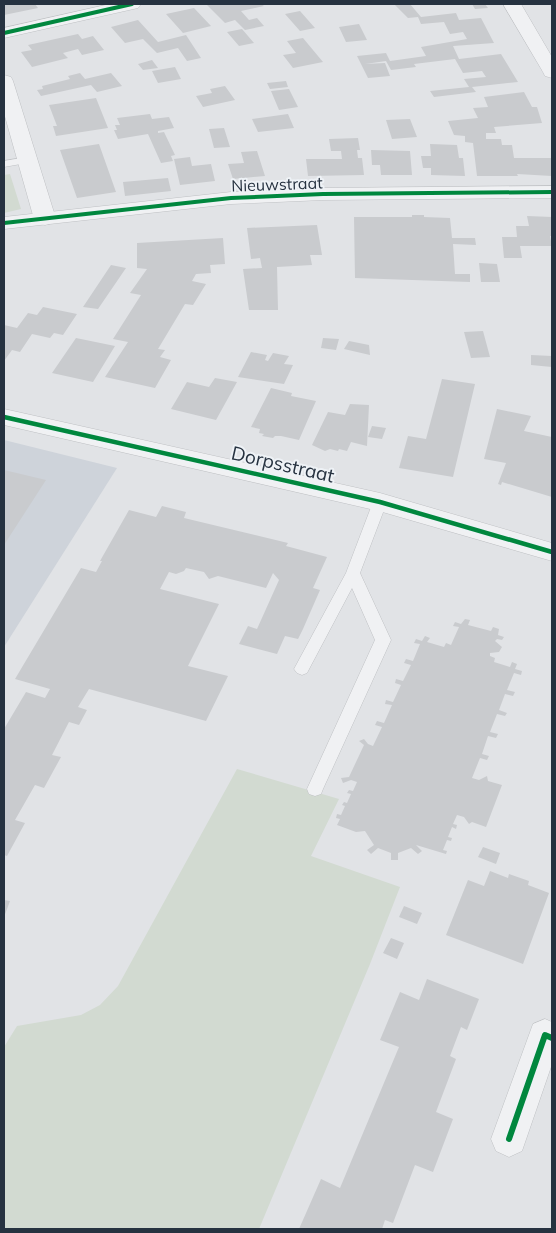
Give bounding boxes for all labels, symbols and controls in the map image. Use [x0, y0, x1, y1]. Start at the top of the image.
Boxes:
street label: Nieuwstraat [231, 172, 323, 196]
street label: Dorpsstraat [229, 440, 337, 488]

